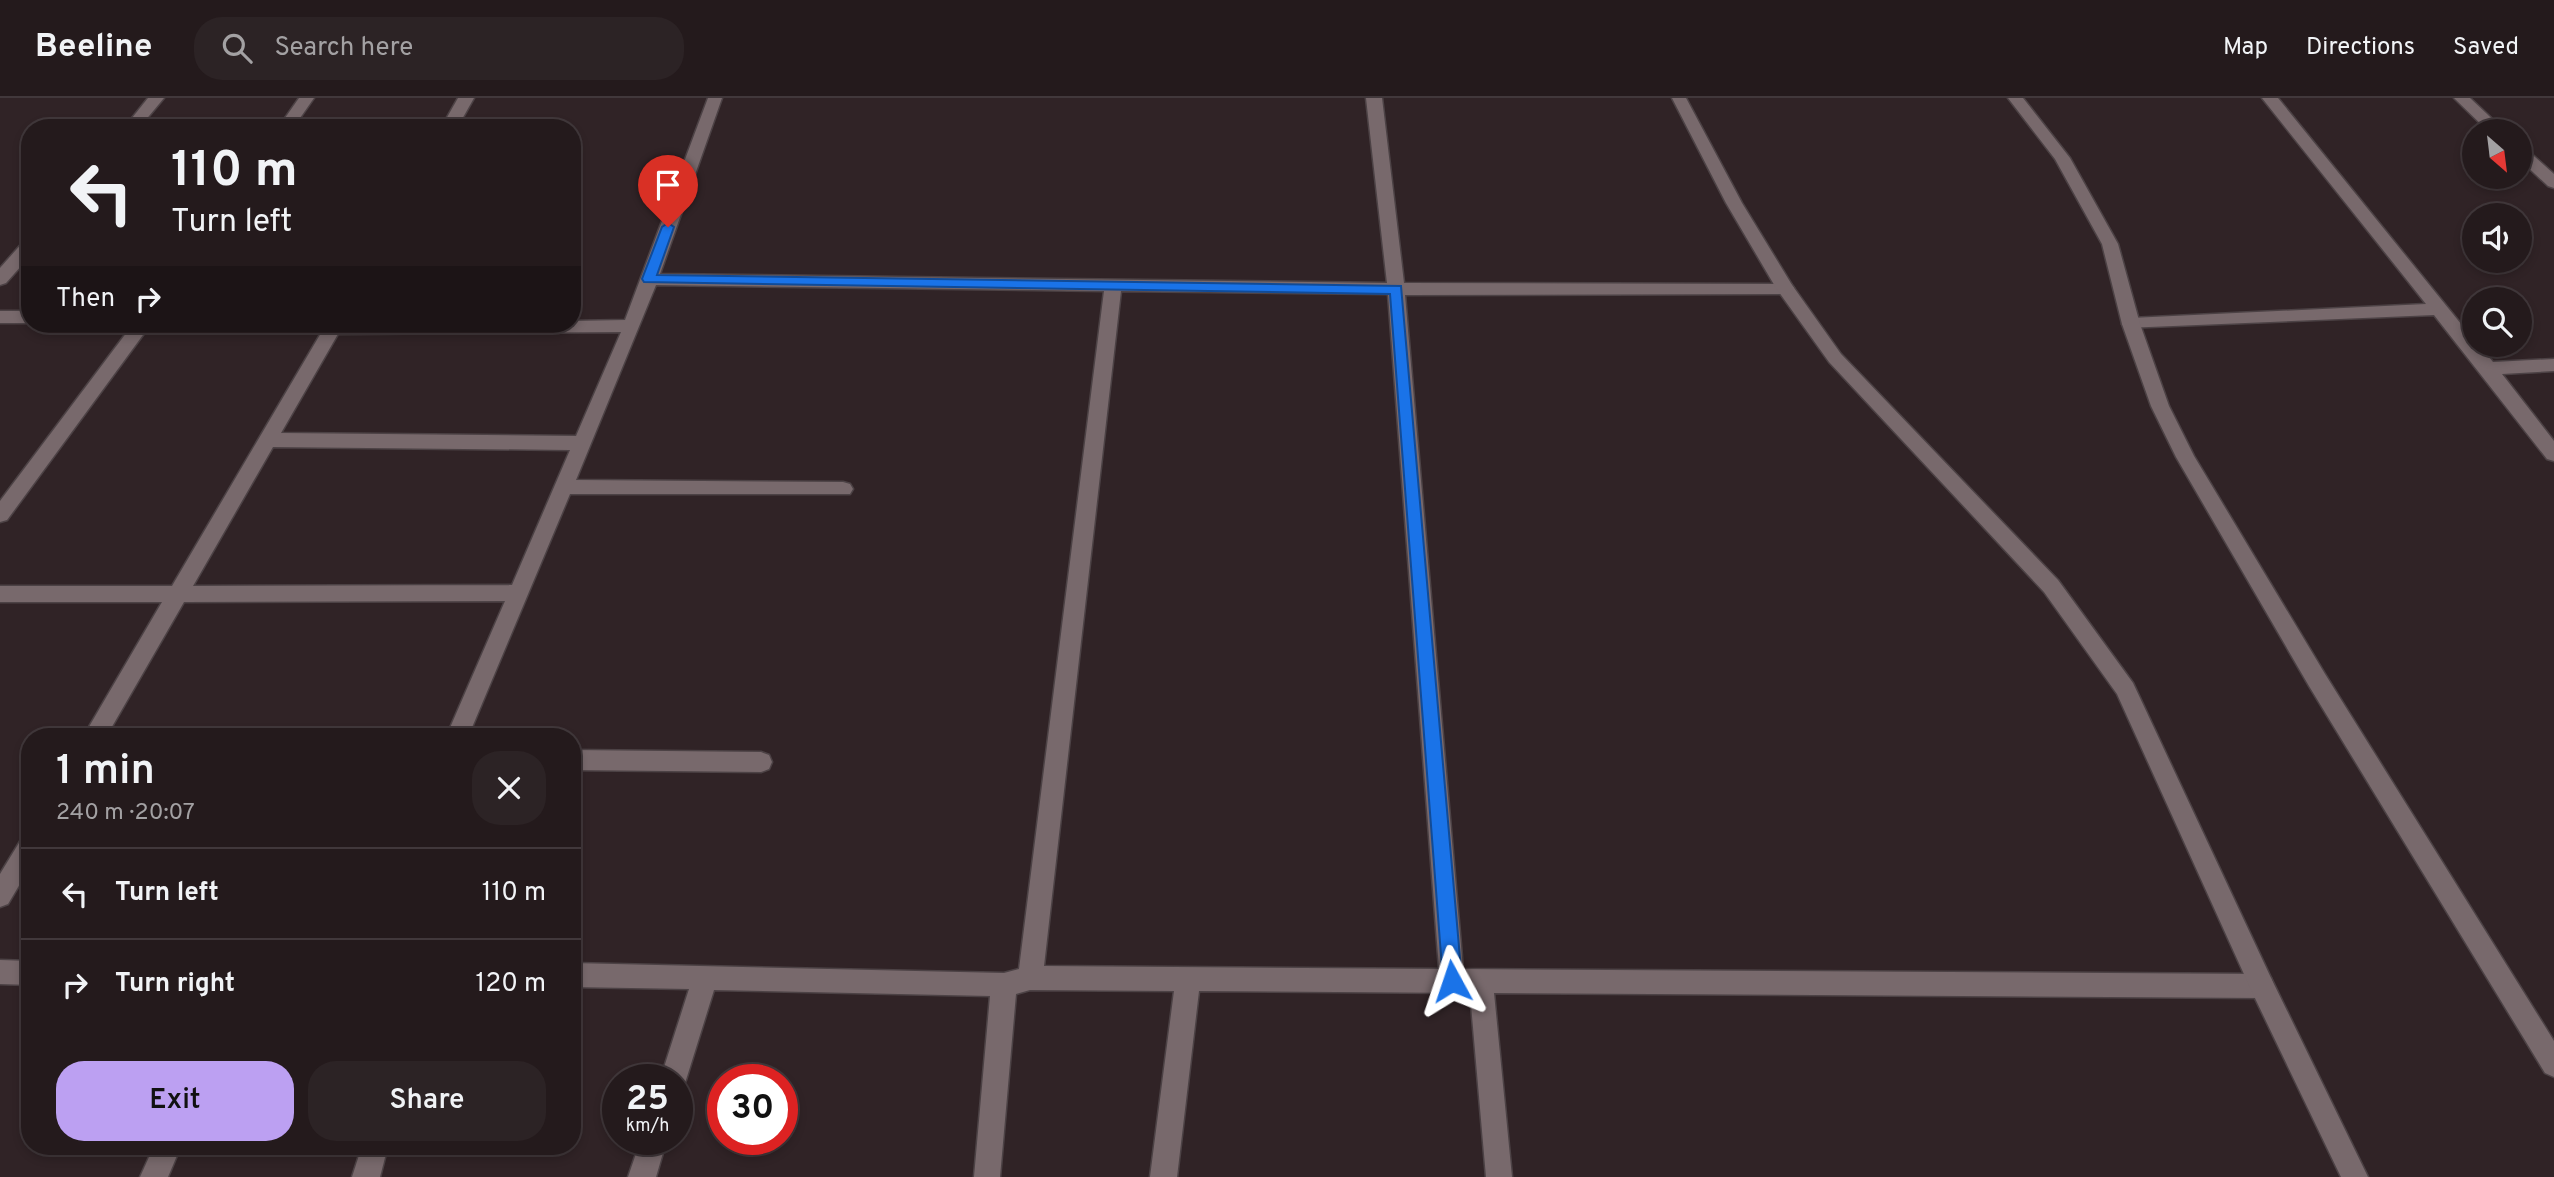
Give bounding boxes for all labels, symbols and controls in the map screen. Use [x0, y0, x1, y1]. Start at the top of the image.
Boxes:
search box [194, 17, 684, 80]
text: Beeline [35, 27, 152, 69]
icon: search [218, 29, 256, 67]
text: Search here [274, 32, 413, 65]
text: Map [2223, 33, 2268, 63]
text: Directions [2306, 33, 2415, 63]
text: Saved [2453, 33, 2519, 63]
north arrow [2462, 119, 2532, 189]
map controls [2462, 119, 2532, 357]
text: 110 m [171, 142, 298, 204]
icon: left [56, 147, 147, 238]
pin [638, 155, 698, 227]
icon: arrive [649, 166, 687, 204]
text: Turn left [171, 203, 292, 243]
button: sound [2462, 203, 2532, 273]
icon: right [129, 280, 167, 318]
text: Then [56, 283, 115, 316]
button: search [2462, 287, 2532, 357]
text: 1 min [56, 746, 155, 799]
button: close [472, 751, 546, 825]
text: 240 m · 20:07 [56, 799, 195, 828]
icon: left [56, 875, 94, 913]
text: Turn left [115, 877, 219, 910]
text: 110 m [482, 877, 546, 910]
position arrow [1415, 944, 1489, 1018]
icon: right [56, 966, 94, 1004]
text: Turn right [115, 968, 235, 1001]
text: 120 m [476, 968, 546, 1001]
button: Exit [56, 1061, 294, 1141]
button: Share [308, 1061, 546, 1141]
speed limit sign: 30 [707, 1064, 798, 1155]
text: 25 [626, 1078, 669, 1122]
text: km/h [626, 1115, 669, 1138]

